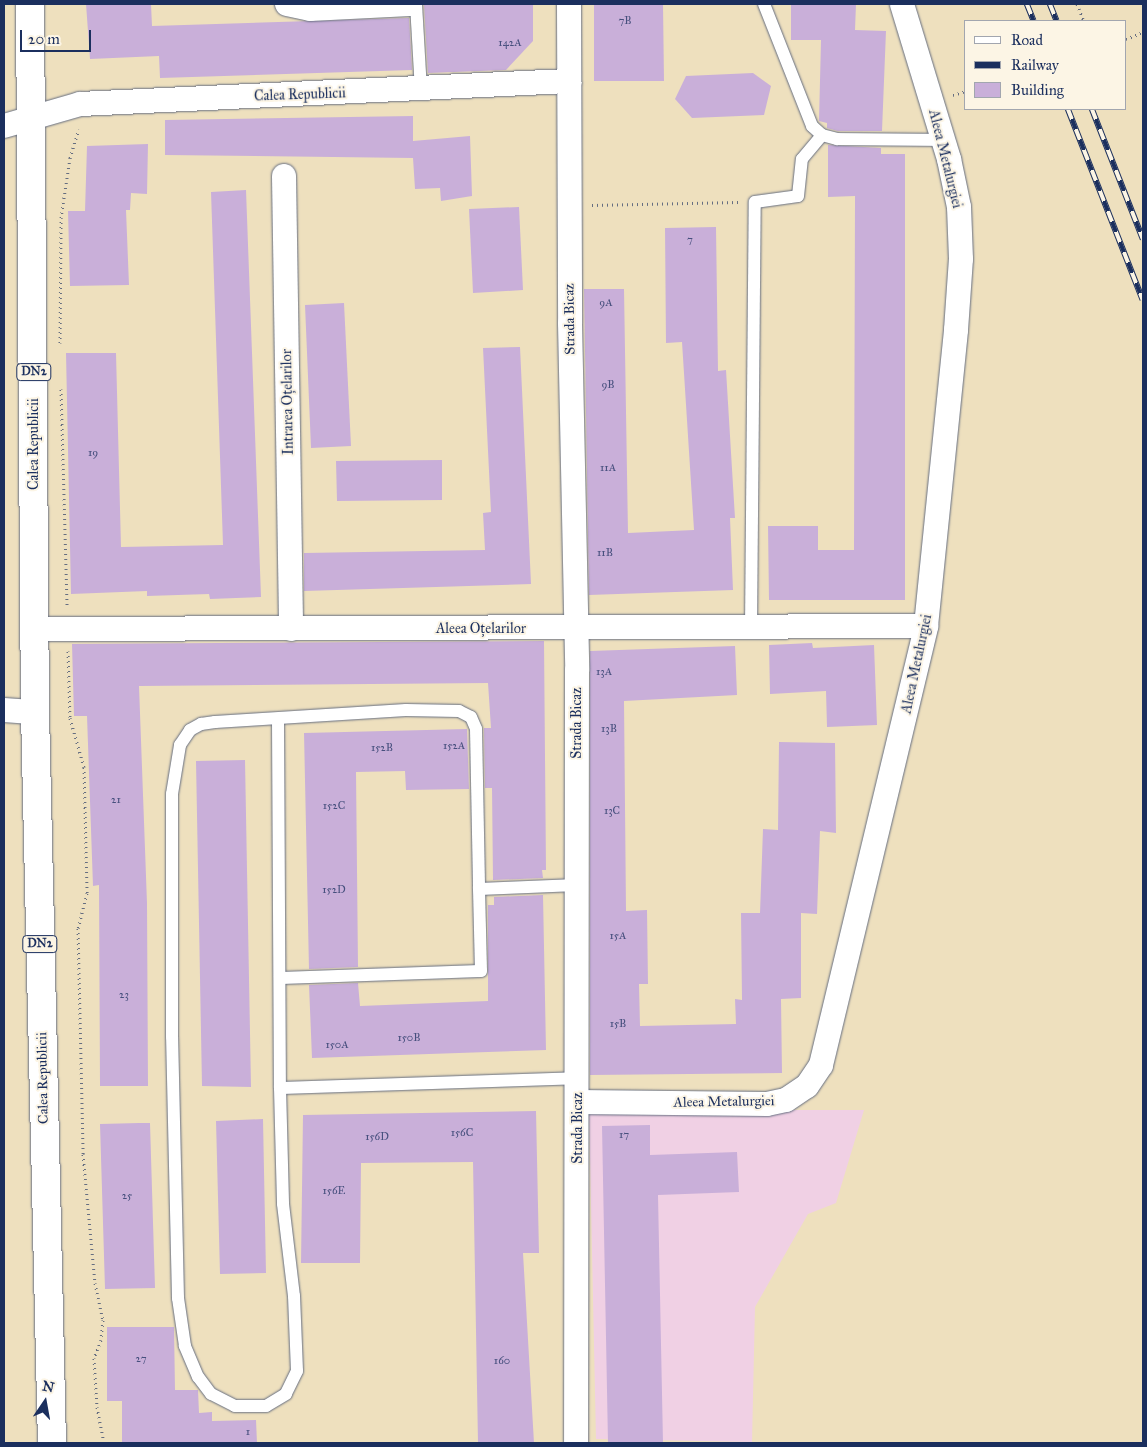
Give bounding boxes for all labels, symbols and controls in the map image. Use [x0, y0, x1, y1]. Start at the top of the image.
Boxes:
house number: 7B [618, 14, 632, 28]
scale bar [22, 20, 94, 52]
legend [964, 20, 1127, 110]
text: 20 m [28, 30, 60, 48]
text: Road [1011, 31, 1043, 49]
house number: 142A [498, 36, 522, 50]
text: Railway [1011, 56, 1059, 74]
text: Building [1011, 81, 1064, 99]
street label: Calea Republicii [254, 85, 346, 105]
street label: Aleea Metalurgiei [925, 108, 965, 210]
house number: 7 [687, 233, 693, 247]
street label: Strada Bicaz [561, 283, 579, 355]
house number: 9A [599, 296, 613, 310]
street label: Intrarea Oțelarilor [279, 349, 297, 455]
road number: DN2 [15, 362, 53, 382]
house number: 9B [601, 378, 615, 392]
street label: Calea Republicii [26, 398, 42, 490]
house number: 19 [88, 446, 98, 460]
house number: 11A [600, 461, 616, 475]
house number: 11B [597, 546, 613, 560]
street label: Aleea Metalurgiei [898, 613, 936, 715]
street label: Aleea Oțelarilor [436, 621, 526, 637]
house number: 13A [596, 665, 612, 679]
street label: Strada Bicaz [569, 687, 585, 759]
house number: 13B [601, 722, 617, 736]
house number: 152A [443, 739, 465, 753]
house number: 152B [371, 741, 393, 755]
house number: 21 [111, 793, 121, 807]
house number: 152C [323, 799, 345, 813]
house number: 13C [604, 804, 620, 818]
house number: 152D [322, 883, 346, 897]
house number: 15A [610, 929, 626, 943]
road number: DN2 [21, 934, 59, 954]
house number: 23 [119, 988, 129, 1002]
house number: 15B [610, 1017, 626, 1031]
house number: 150B [397, 1031, 421, 1045]
street label: Calea Republicii [34, 1032, 52, 1124]
house number: 150A [325, 1038, 349, 1052]
street label: Strada Bicaz [570, 1092, 586, 1164]
street label: Aleea Metalurgiei [673, 1093, 775, 1111]
house number: 156C [451, 1126, 473, 1140]
house number: 17 [619, 1128, 629, 1142]
house number: 156D [365, 1130, 389, 1144]
house number: 156E [323, 1184, 345, 1198]
house number: 25 [122, 1189, 132, 1203]
house number: 27 [136, 1352, 146, 1366]
house number: 160 [494, 1354, 510, 1368]
north arrow [20, 1377, 70, 1427]
text: N [41, 1377, 56, 1396]
house number: 1 [246, 1425, 250, 1439]

